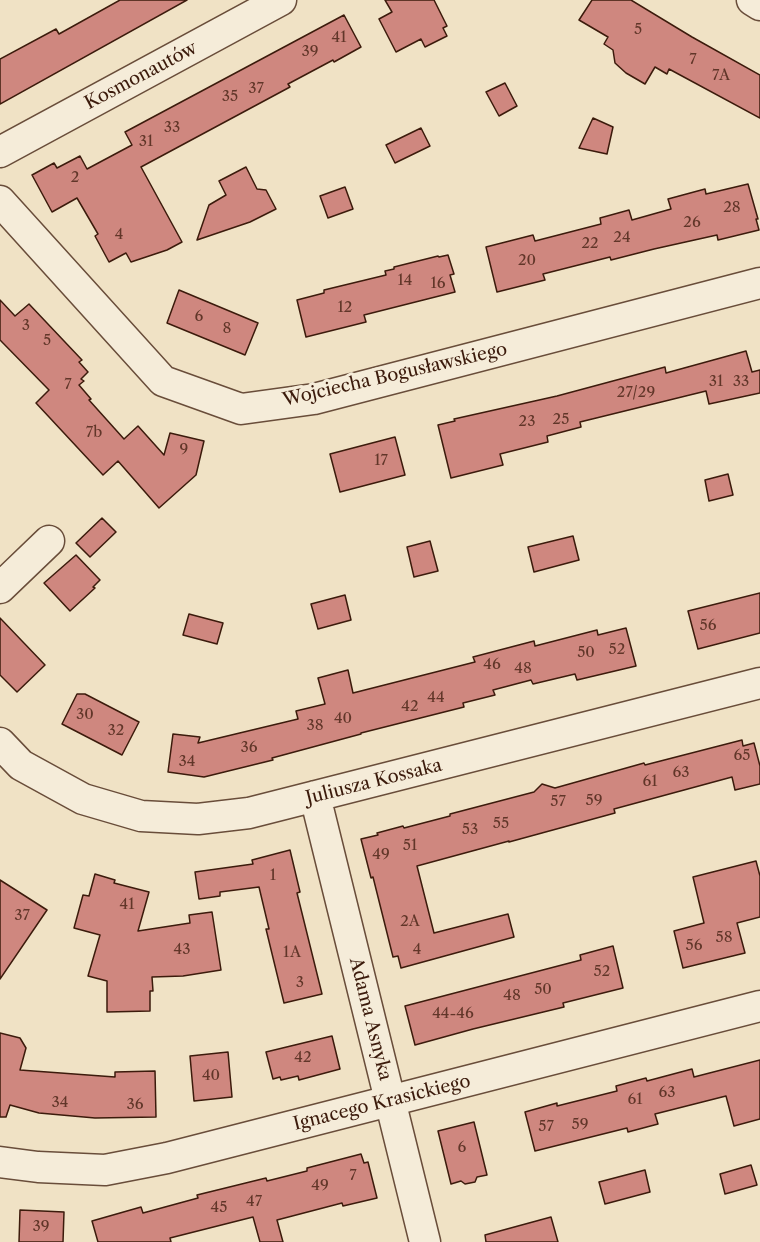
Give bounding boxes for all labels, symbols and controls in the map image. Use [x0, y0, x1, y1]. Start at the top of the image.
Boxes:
house number: 5 [634, 21, 642, 39]
house number: 41 [332, 29, 346, 47]
street label: Kosmonautów [81, 37, 201, 115]
house number: 39 [301, 43, 319, 61]
house number: 7 [689, 51, 697, 69]
house number: 7A [712, 67, 730, 85]
house number: 37 [248, 80, 264, 98]
house number: 35 [222, 88, 238, 106]
house number: 33 [164, 119, 180, 137]
house number: 31 [139, 133, 153, 151]
house number: 2 [71, 169, 79, 187]
house number: 28 [723, 199, 741, 217]
house number: 26 [683, 214, 701, 232]
house number: 4 [115, 226, 123, 244]
house number: 24 [613, 229, 631, 247]
house number: 22 [581, 235, 599, 253]
house number: 20 [518, 252, 536, 270]
house number: 14 [398, 272, 412, 290]
house number: 16 [430, 275, 446, 293]
house number: 12 [338, 299, 352, 317]
house number: 6 [195, 308, 203, 326]
house number: 3 [22, 317, 30, 335]
house number: 8 [223, 320, 231, 338]
house number: 5 [43, 332, 51, 350]
street label: Wojciecha Bogusławskiego [281, 339, 509, 411]
house number: 31 [709, 373, 723, 391]
house number: 33 [733, 373, 749, 391]
house number: 7 [64, 376, 72, 394]
house number: 27/29 [617, 384, 655, 402]
house number: 25 [553, 411, 569, 429]
house number: 23 [519, 413, 535, 431]
house number: 7b [86, 424, 102, 442]
house number: 9 [180, 441, 188, 459]
house number: 17 [374, 452, 388, 470]
house number: 56 [700, 617, 716, 635]
house number: 52 [609, 641, 625, 659]
house number: 50 [577, 644, 595, 662]
house number: 46 [483, 656, 501, 674]
house number: 48 [514, 660, 532, 678]
house number: 44 [427, 689, 445, 707]
house number: 42 [401, 698, 419, 716]
house number: 30 [76, 706, 94, 724]
house number: 40 [334, 710, 352, 728]
house number: 38 [306, 717, 324, 735]
house number: 32 [108, 722, 124, 740]
house number: 36 [240, 739, 258, 757]
house number: 65 [734, 747, 750, 765]
house number: 34 [179, 753, 195, 771]
street label: Juliusza Kossaka [304, 755, 444, 809]
house number: 63 [672, 764, 690, 782]
house number: 61 [642, 773, 658, 791]
house number: 59 [586, 792, 602, 810]
house number: 57 [550, 793, 566, 811]
house number: 55 [493, 815, 509, 833]
house number: 53 [462, 821, 478, 839]
house number: 51 [403, 837, 417, 855]
house number: 49 [372, 846, 390, 864]
house number: 1 [270, 867, 276, 885]
house number: 41 [120, 896, 134, 914]
house number: 37 [14, 907, 30, 925]
house number: 2A [400, 913, 420, 931]
house number: 58 [715, 929, 733, 947]
house number: 56 [686, 937, 702, 955]
house number: 43 [174, 941, 190, 959]
house number: 4 [413, 941, 421, 959]
house number: 1A [283, 944, 301, 962]
street label: Adama Asnyka [344, 955, 396, 1083]
house number: 52 [594, 963, 610, 981]
house number: 3 [296, 974, 304, 992]
house number: 50 [534, 981, 552, 999]
house number: 48 [503, 987, 521, 1005]
house number: 44-46 [432, 1005, 474, 1023]
house number: 42 [294, 1049, 312, 1067]
house number: 40 [202, 1067, 220, 1085]
street label: Ignacego Krasickiego [291, 1071, 473, 1135]
house number: 63 [658, 1084, 676, 1102]
house number: 61 [627, 1091, 643, 1109]
house number: 34 [52, 1094, 68, 1112]
house number: 36 [126, 1096, 144, 1114]
house number: 59 [572, 1116, 588, 1134]
house number: 57 [538, 1118, 554, 1136]
house number: 6 [458, 1139, 466, 1157]
house number: 7 [349, 1167, 357, 1185]
house number: 49 [311, 1177, 329, 1195]
house number: 47 [246, 1193, 262, 1211]
house number: 45 [211, 1199, 227, 1217]
house number: 39 [32, 1218, 50, 1236]

